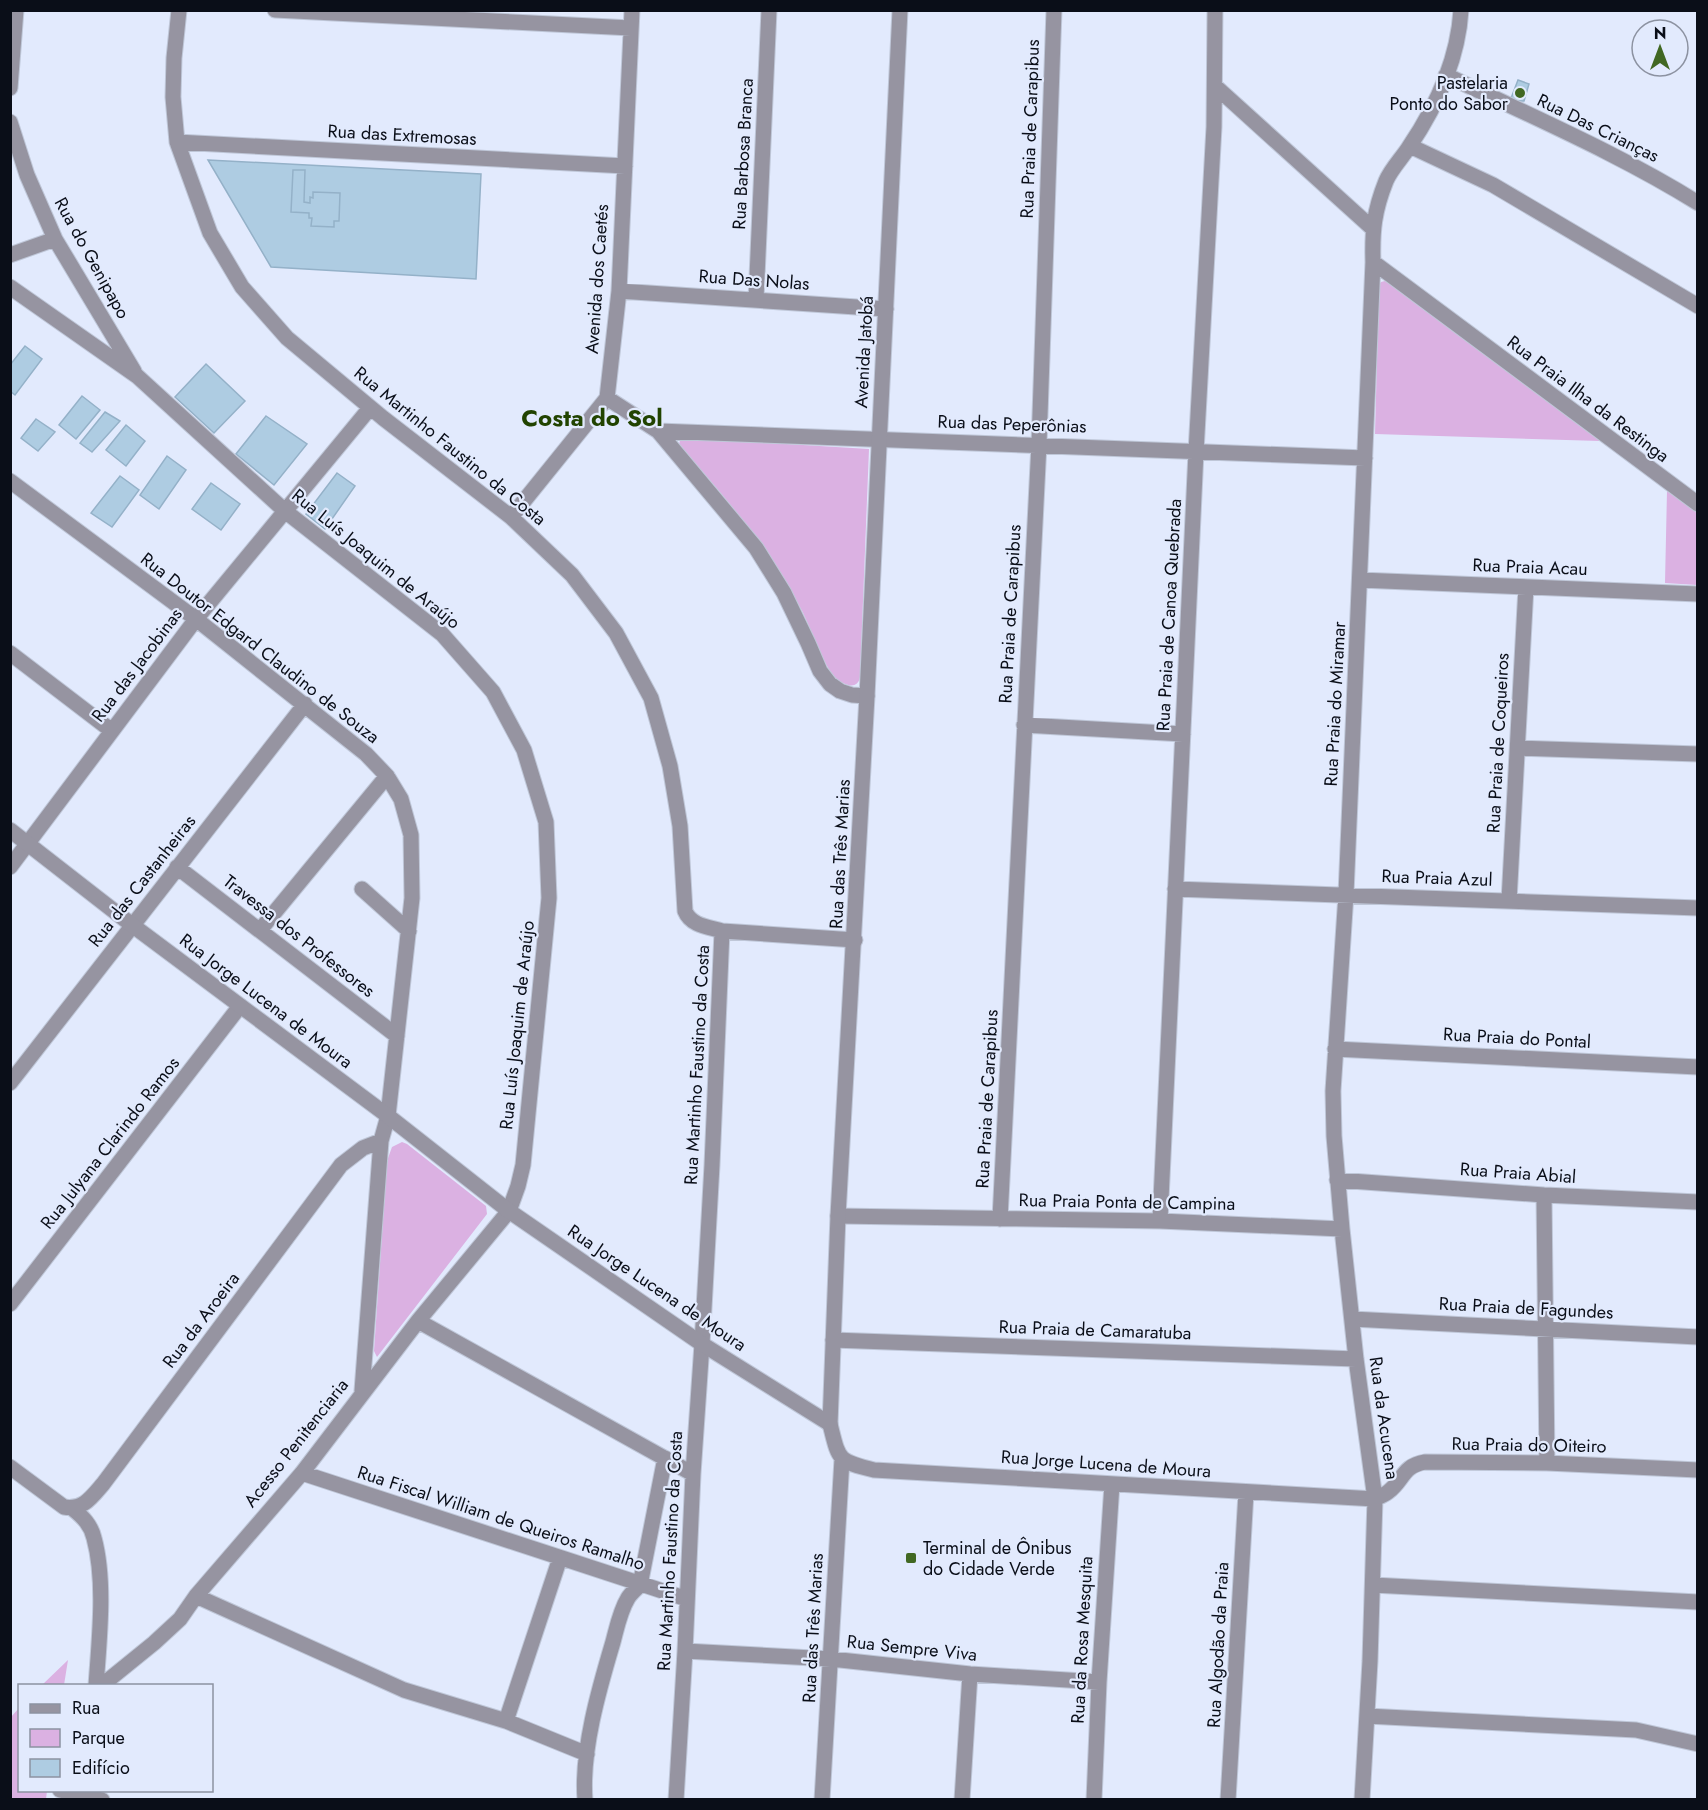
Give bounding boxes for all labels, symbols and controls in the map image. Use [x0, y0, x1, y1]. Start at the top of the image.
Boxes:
north arrow [1630, 18, 1690, 78]
text: N [1654, 22, 1666, 45]
street label: Rua Praia de Carapibus [1014, 39, 1046, 219]
place label: Pastelaria Ponto do Sabor [1390, 70, 1509, 117]
street label: Rua Barbosa Branca [726, 78, 760, 230]
marker: Pastelaria Ponto do Sabor [1513, 86, 1527, 100]
street label: Rua Das Crianças [1533, 87, 1663, 169]
street label: Rua das Extremosas [327, 118, 477, 152]
street label: Rua do Genipapo [48, 192, 136, 324]
street label: Avenida dos Caetés [579, 203, 615, 355]
street label: Rua Das Nolas [698, 263, 810, 297]
street label: Avenida Jatobá [848, 295, 880, 409]
street label: Rua Praia Ilha da Restinga [1502, 329, 1674, 469]
street label: Rua Martinho Faustino da Costa [348, 360, 552, 532]
district label: Costa do Sol [521, 400, 663, 435]
street label: Rua das Peperônias [937, 408, 1087, 440]
street label: Rua Luís Joaquim de Araújo [286, 483, 466, 635]
street label: Rua Praia de Canoa Quebrada [1150, 498, 1188, 732]
street label: Rua Praia de Carapibus [992, 524, 1028, 704]
street label: Rua Doutor Edgard Claudino de Souza [135, 546, 385, 750]
street label: Rua Praia Acau [1472, 552, 1588, 582]
street label: Rua das Jacobinas [85, 603, 189, 727]
street label: Rua Praia do Miramar [1318, 620, 1352, 787]
street label: Rua Praia de Coqueiros [1480, 652, 1516, 834]
street label: Rua das Três Marias [823, 778, 857, 930]
street label: Rua das Castanheiras [82, 809, 202, 953]
street label: Rua Praia Azul [1381, 863, 1493, 893]
street label: Travessa dos Professores [218, 868, 380, 1004]
street label: Rua Luís Joaquim de Araújo [493, 919, 541, 1131]
street label: Rua Jorge Lucena de Moura [174, 927, 358, 1075]
street label: Rua Martinho Faustino da Costa [678, 944, 716, 1186]
street label: Rua Praia de Carapibus [969, 1009, 1005, 1189]
street label: Rua Praia do Pontal [1442, 1021, 1592, 1055]
street label: Rua Julyana Clarindo Ramos [34, 1051, 186, 1235]
street label: Rua Praia Abial [1459, 1156, 1577, 1190]
street label: Rua Praia Ponta de Campina [1018, 1187, 1236, 1217]
street label: Rua Jorge Lucena de Moura [562, 1218, 752, 1358]
street label: Rua da Aroeira [156, 1267, 246, 1373]
street label: Rua Praia de Fagundes [1438, 1290, 1614, 1326]
street label: Rua Praia de Camaratuba [998, 1314, 1192, 1346]
street label: Rua da Acucena [1363, 1355, 1405, 1481]
street label: Acesso Penitenciaria [238, 1373, 354, 1513]
street label: Rua Martinho Faustino da Costa [651, 1430, 689, 1672]
street label: Rua Praia do Oiteiro [1451, 1431, 1607, 1459]
street label: Rua Jorge Lucena de Moura [1000, 1444, 1212, 1484]
street label: Rua Fiscal William de Queiros Ramalho [354, 1459, 648, 1577]
place label: Terminal de Ônibus do Cidade Verde [923, 1535, 1072, 1582]
marker: Terminal de Ônibus do Cidade Verde [904, 1551, 918, 1565]
street label: Rua das Três Marias [796, 1552, 830, 1704]
street label: Rua da Rosa Mesquita [1065, 1556, 1099, 1724]
street label: Rua Algodão da Praia [1201, 1561, 1235, 1729]
street label: Rua Sempre Viva [846, 1628, 978, 1668]
legend [18, 1684, 213, 1792]
text: Rua [72, 1695, 100, 1721]
text: Parque [72, 1725, 125, 1751]
text: Edifício [72, 1755, 130, 1781]

